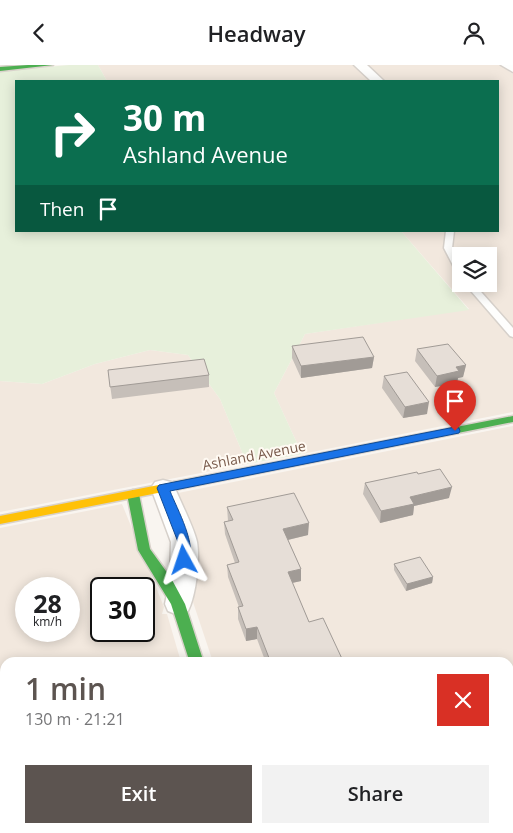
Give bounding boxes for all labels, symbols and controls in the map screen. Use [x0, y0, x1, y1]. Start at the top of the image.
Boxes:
text: Headway [207, 18, 306, 48]
icon: back [25, 19, 53, 47]
icon: person [460, 19, 488, 47]
text: 30 m [123, 94, 206, 141]
icon: right [40, 100, 105, 165]
text: Ashland Avenue [123, 139, 288, 169]
icon: arrive [94, 195, 122, 223]
text: Then [40, 196, 84, 222]
map controls [452, 247, 497, 292]
button: layers [452, 247, 497, 292]
pin [434, 380, 476, 431]
icon: arrive [441, 387, 469, 415]
street label: Ashland Avenue [201, 436, 307, 474]
position arrow [157, 533, 209, 585]
speed limit sign: 30 [90, 577, 155, 642]
text: 28 [33, 586, 62, 620]
text: km/h [33, 613, 62, 630]
text: 1 min [25, 668, 106, 709]
button: close [437, 674, 489, 726]
text: 130 m · 21:21 [25, 708, 125, 730]
button: Exit [25, 765, 252, 823]
button: Share [262, 765, 489, 823]

